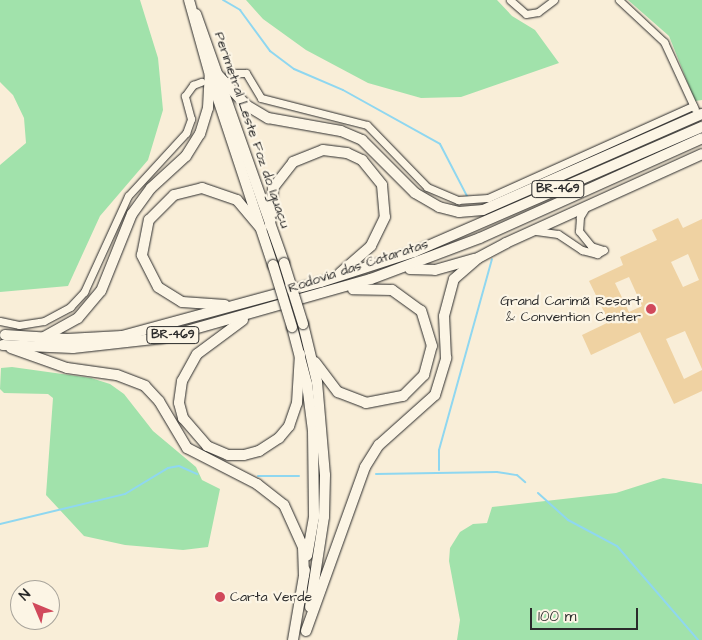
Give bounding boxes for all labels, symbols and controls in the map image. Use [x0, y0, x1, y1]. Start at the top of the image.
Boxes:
street label: Perimetral Leste Foz do Iguaçu [210, 30, 294, 230]
road number: BR-469 [530, 180, 586, 198]
street label: Rodovía das Cataratas [286, 235, 430, 297]
place label: Grand Carimã Resort & Convention Center [500, 293, 641, 326]
marker: Grand Carimã Resort & Convention Center [645, 303, 657, 315]
road number: BR-469 [146, 326, 200, 344]
north arrow [10, 580, 60, 630]
text: N [15, 585, 35, 605]
place label: Carta Verde [230, 589, 312, 605]
marker: Carta Verde [214, 591, 226, 603]
scale bar [532, 598, 640, 630]
text: 100 m [538, 606, 577, 627]

